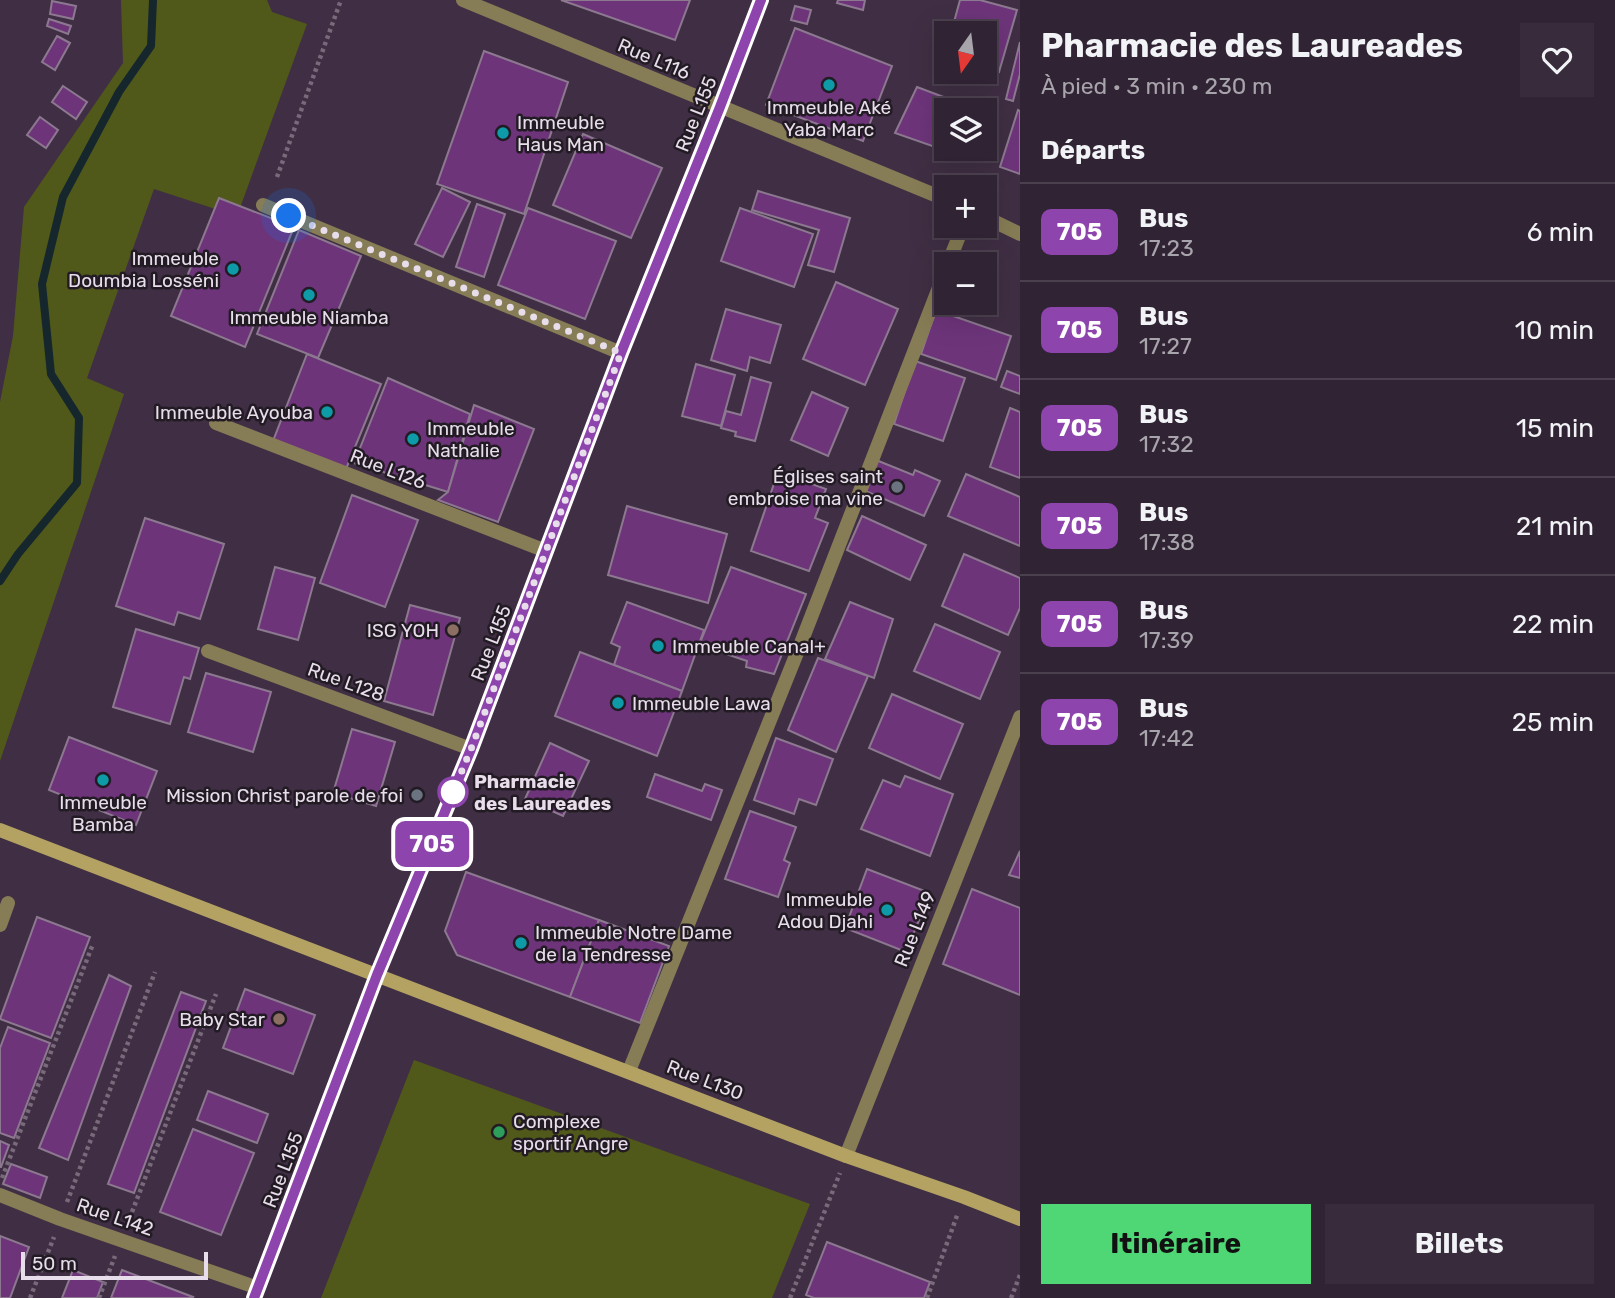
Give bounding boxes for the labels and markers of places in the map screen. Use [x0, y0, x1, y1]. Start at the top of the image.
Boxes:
marker: Immeuble Aké Yaba Marc [821, 77, 837, 93]
place label: Immeuble Aké Yaba Marc [767, 96, 891, 141]
place label: Immeuble Haus Man [517, 111, 605, 156]
marker: Immeuble Haus Man [495, 125, 511, 141]
place label: Immeuble Doumbia Losséni [68, 247, 219, 292]
marker: Immeuble Doumbia Losséni [225, 261, 241, 277]
marker: Immeuble Niamba [301, 287, 317, 303]
place label: Immeuble Niamba [229, 306, 389, 329]
place label: Immeuble Ayouba [155, 401, 313, 424]
marker: Immeuble Ayouba [319, 404, 335, 420]
place label: Immeuble Nathalie [427, 417, 515, 462]
marker: Immeuble Nathalie [405, 431, 421, 447]
place label: Églises saint embroise ma vine [728, 465, 884, 510]
marker: Églises saint embroise ma vine [889, 479, 905, 495]
place label: ISG YOH [367, 619, 439, 642]
marker: ISG YOH [445, 622, 461, 638]
place label: Immeuble Canal+ [672, 635, 826, 658]
marker: Immeuble Canal+ [650, 638, 666, 654]
place label: Immeuble Lawa [632, 692, 771, 715]
marker: Immeuble Lawa [610, 695, 626, 711]
place label: Pharmacie des Laureades [474, 770, 611, 815]
marker: Immeuble Bamba [95, 772, 111, 788]
marker: Pharmacie des Laureades [438, 777, 468, 807]
place label: Mission Christ parole de foi [166, 784, 403, 807]
marker: Mission Christ parole de foi [409, 787, 425, 803]
place label: Immeuble Bamba [59, 791, 147, 836]
place label: Immeuble Adou Djahi [778, 888, 873, 933]
marker: Immeuble Adou Djahi [879, 902, 895, 918]
place label: Immeuble Notre Dame de la Tendresse [535, 921, 732, 966]
marker: Immeuble Notre Dame de la Tendresse [513, 935, 529, 951]
place label: Baby Star [179, 1008, 266, 1031]
marker: Baby Star [271, 1011, 287, 1027]
place label: Complexe sportif Angre [513, 1110, 628, 1155]
marker: Complexe sportif Angre [491, 1124, 507, 1140]

